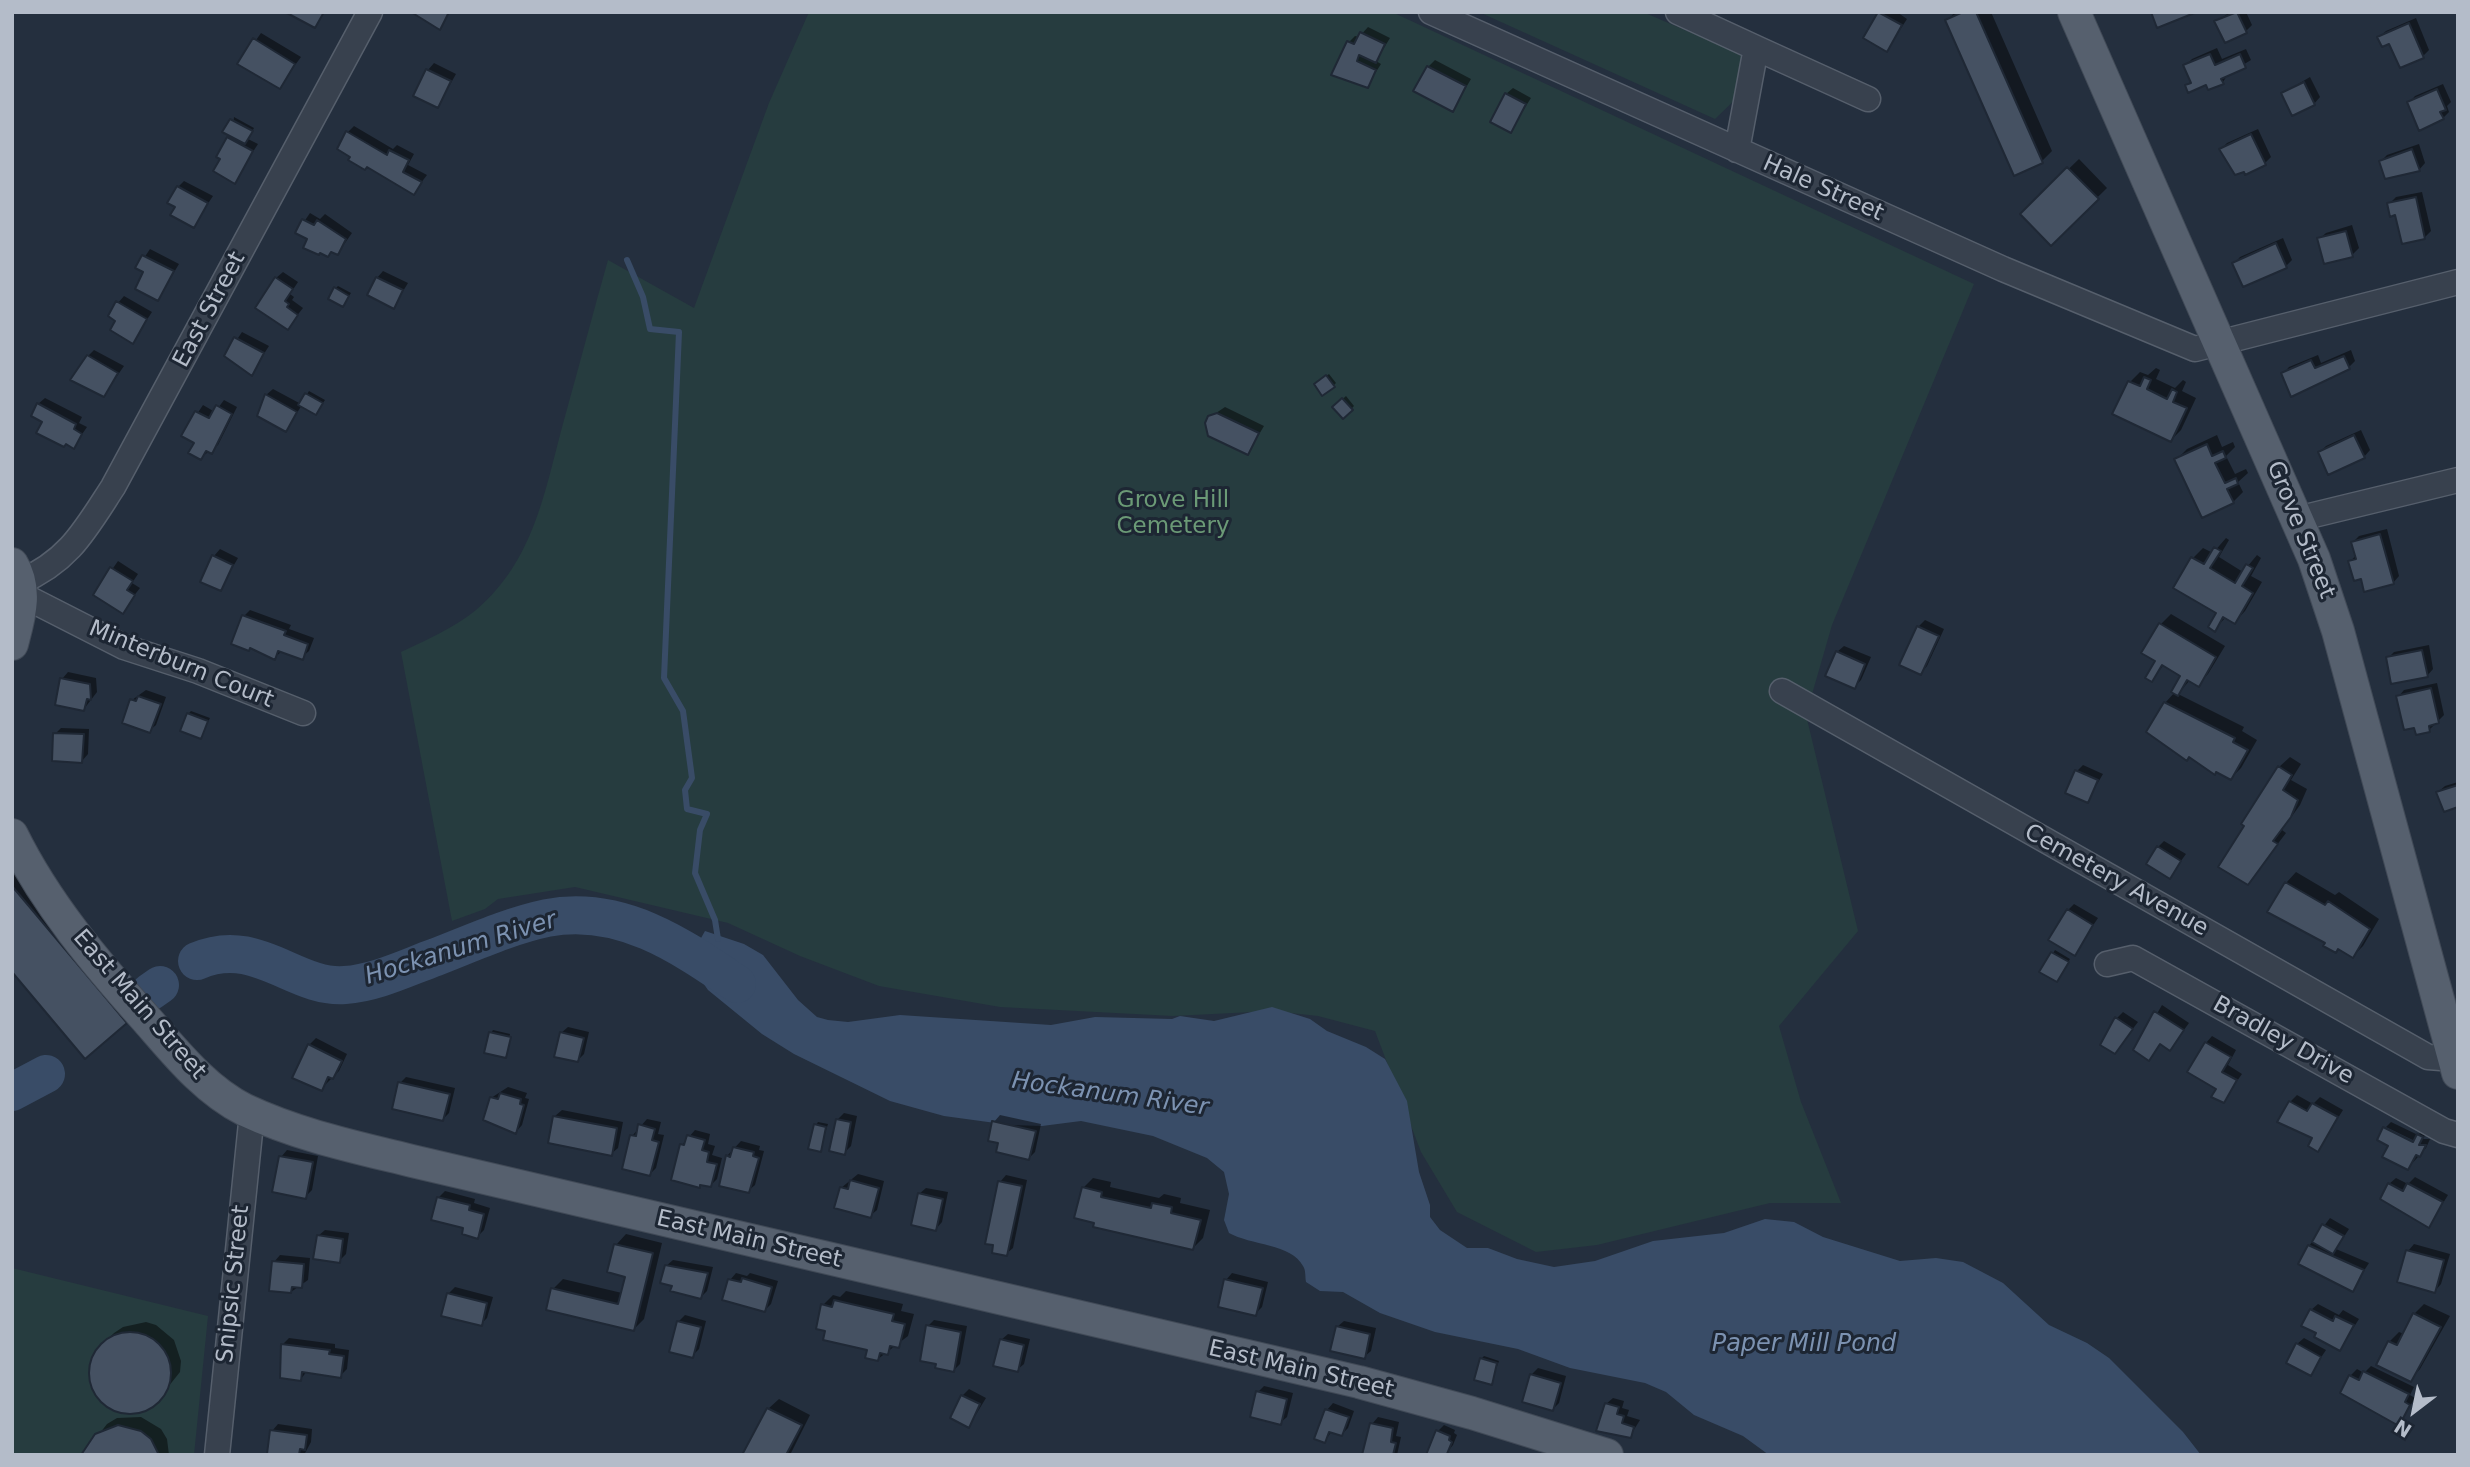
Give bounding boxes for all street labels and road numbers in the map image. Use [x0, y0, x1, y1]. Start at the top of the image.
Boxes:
street label: Hale Street [1758, 150, 1888, 228]
street label: East Street [168, 248, 252, 372]
street label: Grove Street [2260, 457, 2340, 603]
street label: Minterburn Court [85, 615, 277, 715]
street label: Cemetery Avenue [2019, 819, 2213, 943]
street label: East Main Street [67, 925, 211, 1085]
street label: Bradley Drive [2208, 991, 2358, 1091]
street label: Snipsic Street [212, 1204, 256, 1364]
street label: East Main Street [654, 1205, 844, 1275]
street label: East Main Street [1206, 1335, 1396, 1405]

